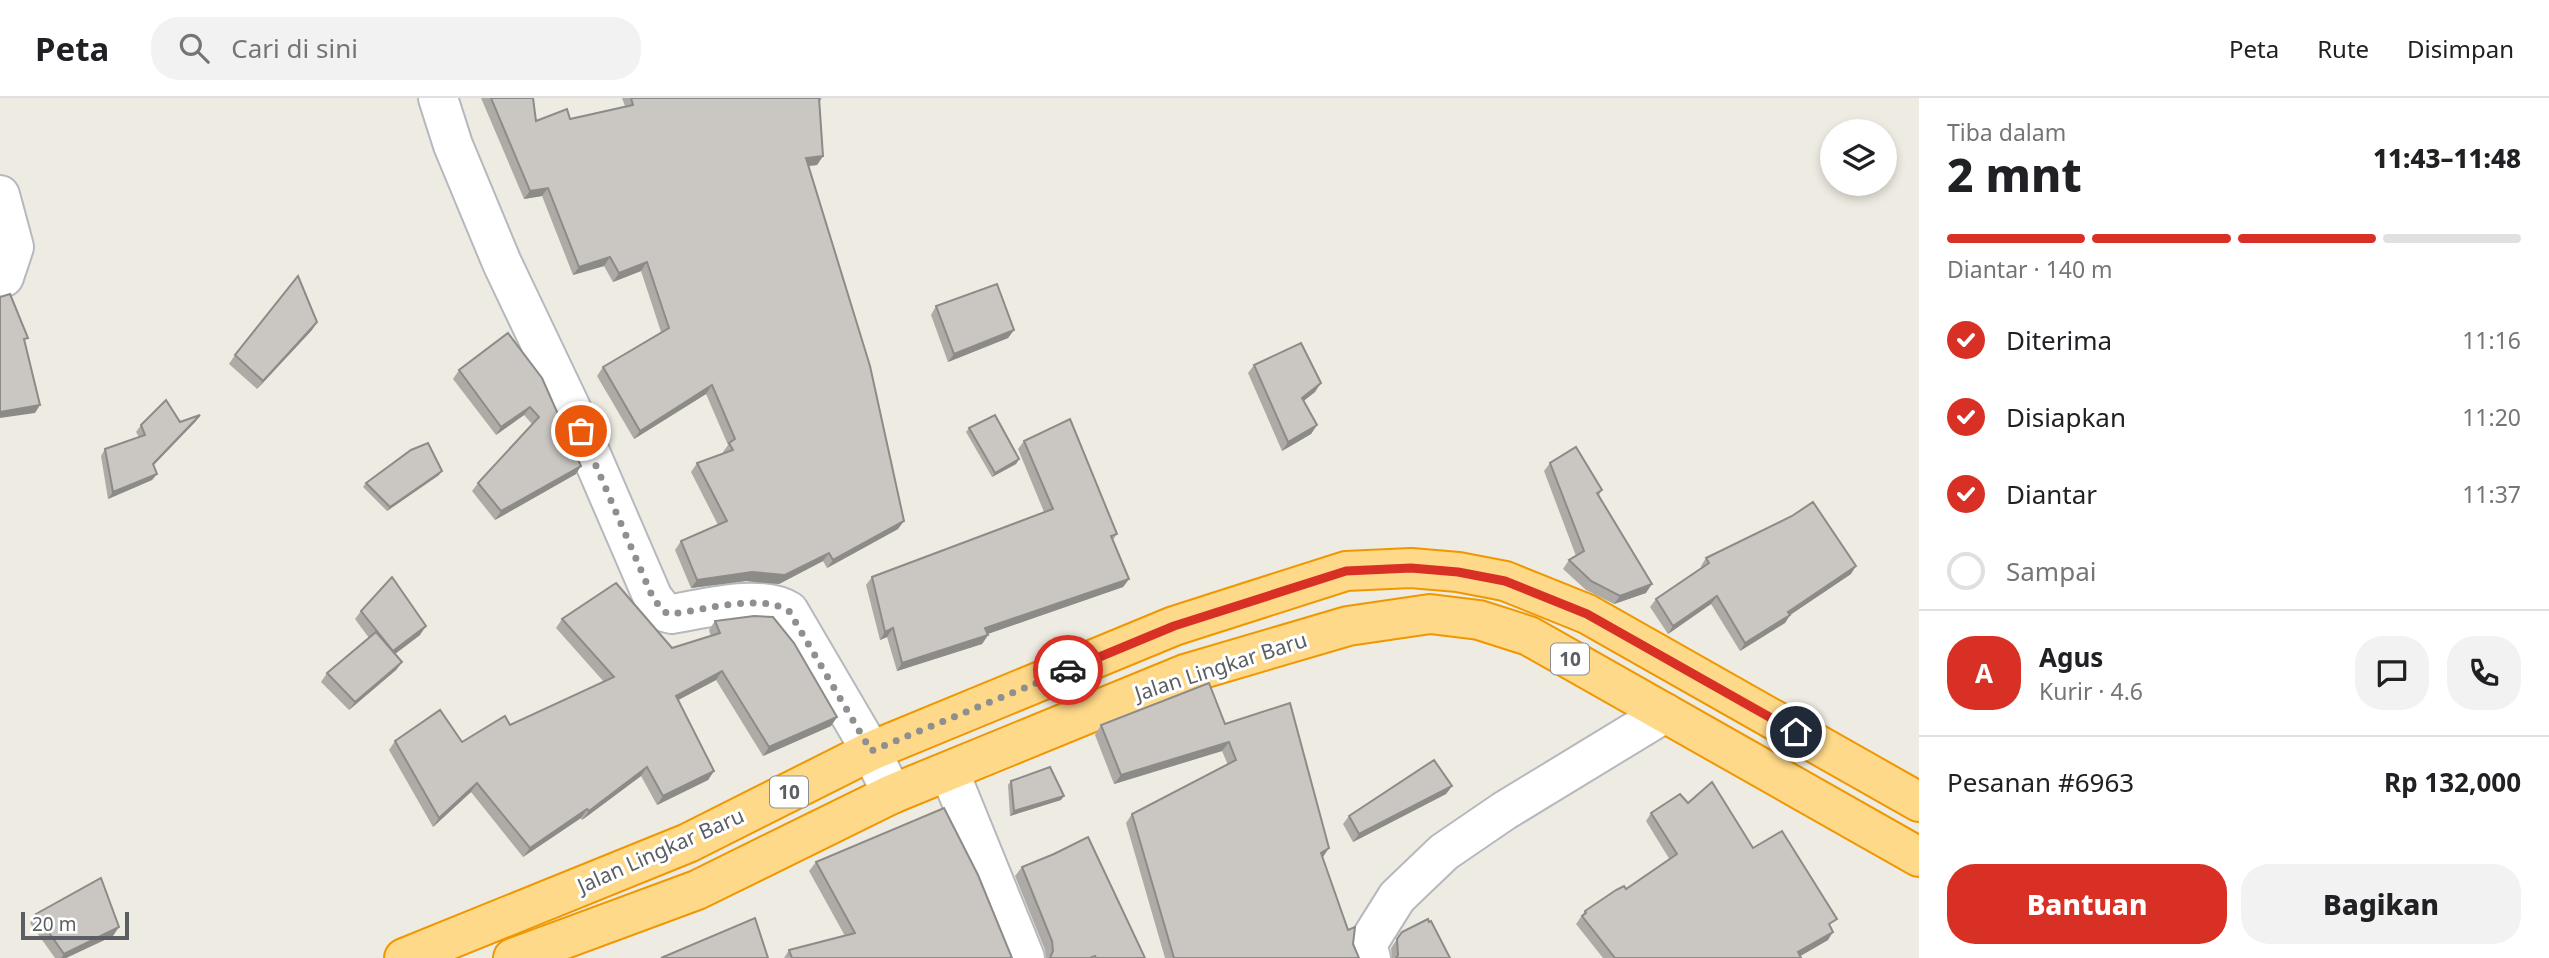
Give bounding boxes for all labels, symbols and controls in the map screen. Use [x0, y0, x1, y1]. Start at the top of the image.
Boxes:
search box [151, 17, 641, 80]
text: Peta [35, 26, 109, 71]
icon: search [175, 29, 213, 67]
text: Cari di sini [231, 30, 358, 66]
text: Peta [2229, 32, 2279, 65]
text: Rute [2317, 32, 2369, 65]
text: Disimpan [2407, 32, 2514, 65]
text: Tiba dalam [1947, 116, 2066, 148]
map controls [1820, 119, 1897, 196]
button: layers [1820, 119, 1897, 196]
text: 11:43–11:48 [2373, 140, 2521, 176]
text: 2 mnt [1947, 143, 2082, 205]
text: Diantar · 140 m [1947, 253, 2113, 285]
icon: check [1947, 321, 1985, 359]
text: Diterima [2006, 322, 2112, 358]
text: 11:16 [2462, 324, 2521, 356]
icon: check [1947, 398, 1985, 436]
text: Disiapkan [2006, 399, 2126, 435]
pin [551, 401, 611, 461]
text: 11:20 [2462, 401, 2521, 433]
icon: bag [562, 412, 600, 450]
icon: check [1947, 475, 1985, 513]
text: Diantar [2006, 476, 2097, 512]
text: 11:37 [2462, 478, 2521, 510]
text: Sampai [2006, 553, 2096, 589]
street label: Jalan Lingkar Baru [1129, 625, 1310, 708]
courier [1033, 635, 1103, 705]
button: chat [2355, 636, 2429, 710]
button: phone [2447, 636, 2521, 710]
text: Agus [2039, 639, 2103, 675]
road number: 10 [1551, 644, 1589, 674]
icon: car [1049, 651, 1087, 689]
text: A [1975, 655, 1993, 691]
text: Kurir · 4.6 [2039, 675, 2143, 707]
pin [1766, 702, 1826, 762]
icon: home [1777, 713, 1815, 751]
text: Pesanan #6963 [1947, 764, 2134, 800]
text: Rp 132,000 [2384, 764, 2521, 800]
road number: 10 [770, 776, 808, 807]
street label: Jalan Lingkar Baru [571, 801, 748, 900]
button: Bantuan [1947, 864, 2227, 944]
button: Bagikan [2241, 864, 2521, 944]
scale bar [21, 909, 130, 941]
text: 20 m [32, 911, 76, 937]

